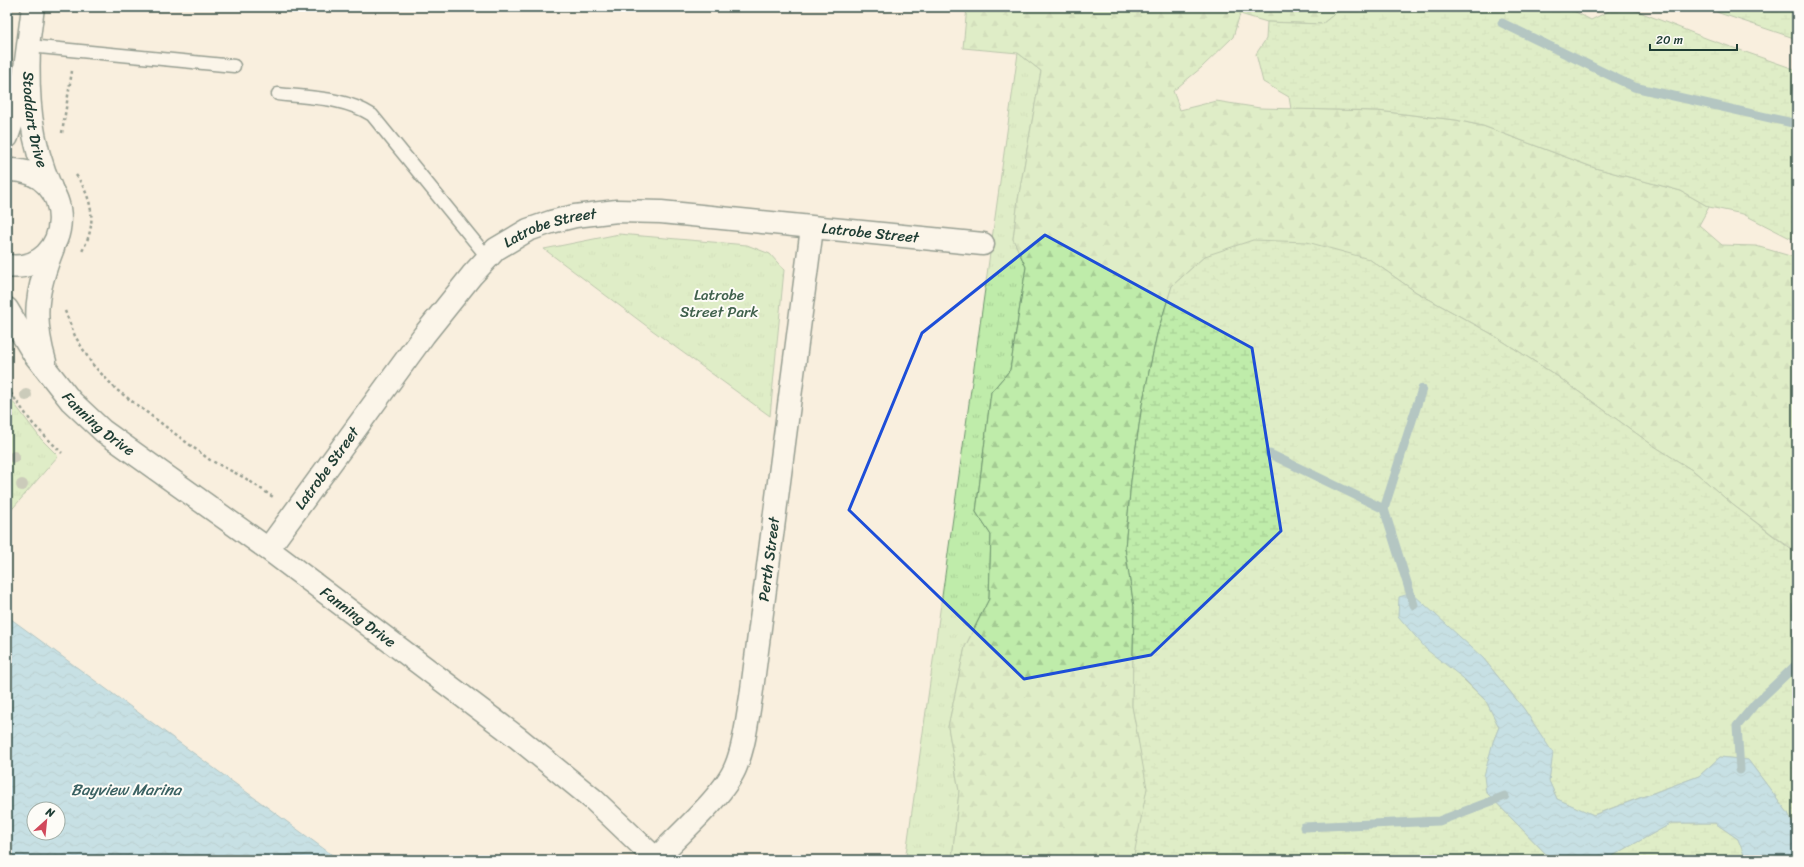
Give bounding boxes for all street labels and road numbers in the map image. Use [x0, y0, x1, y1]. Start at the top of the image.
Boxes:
street label: Stoddart Drive [15, 71, 55, 172]
street label: Latrobe Street [498, 200, 599, 255]
street label: Latrobe Street [820, 215, 921, 251]
street label: Fanning Drive [55, 386, 141, 463]
street label: Latrobe Street [288, 420, 367, 515]
street label: Perth Street [751, 514, 787, 603]
street label: Fanning Drive [315, 580, 402, 655]

